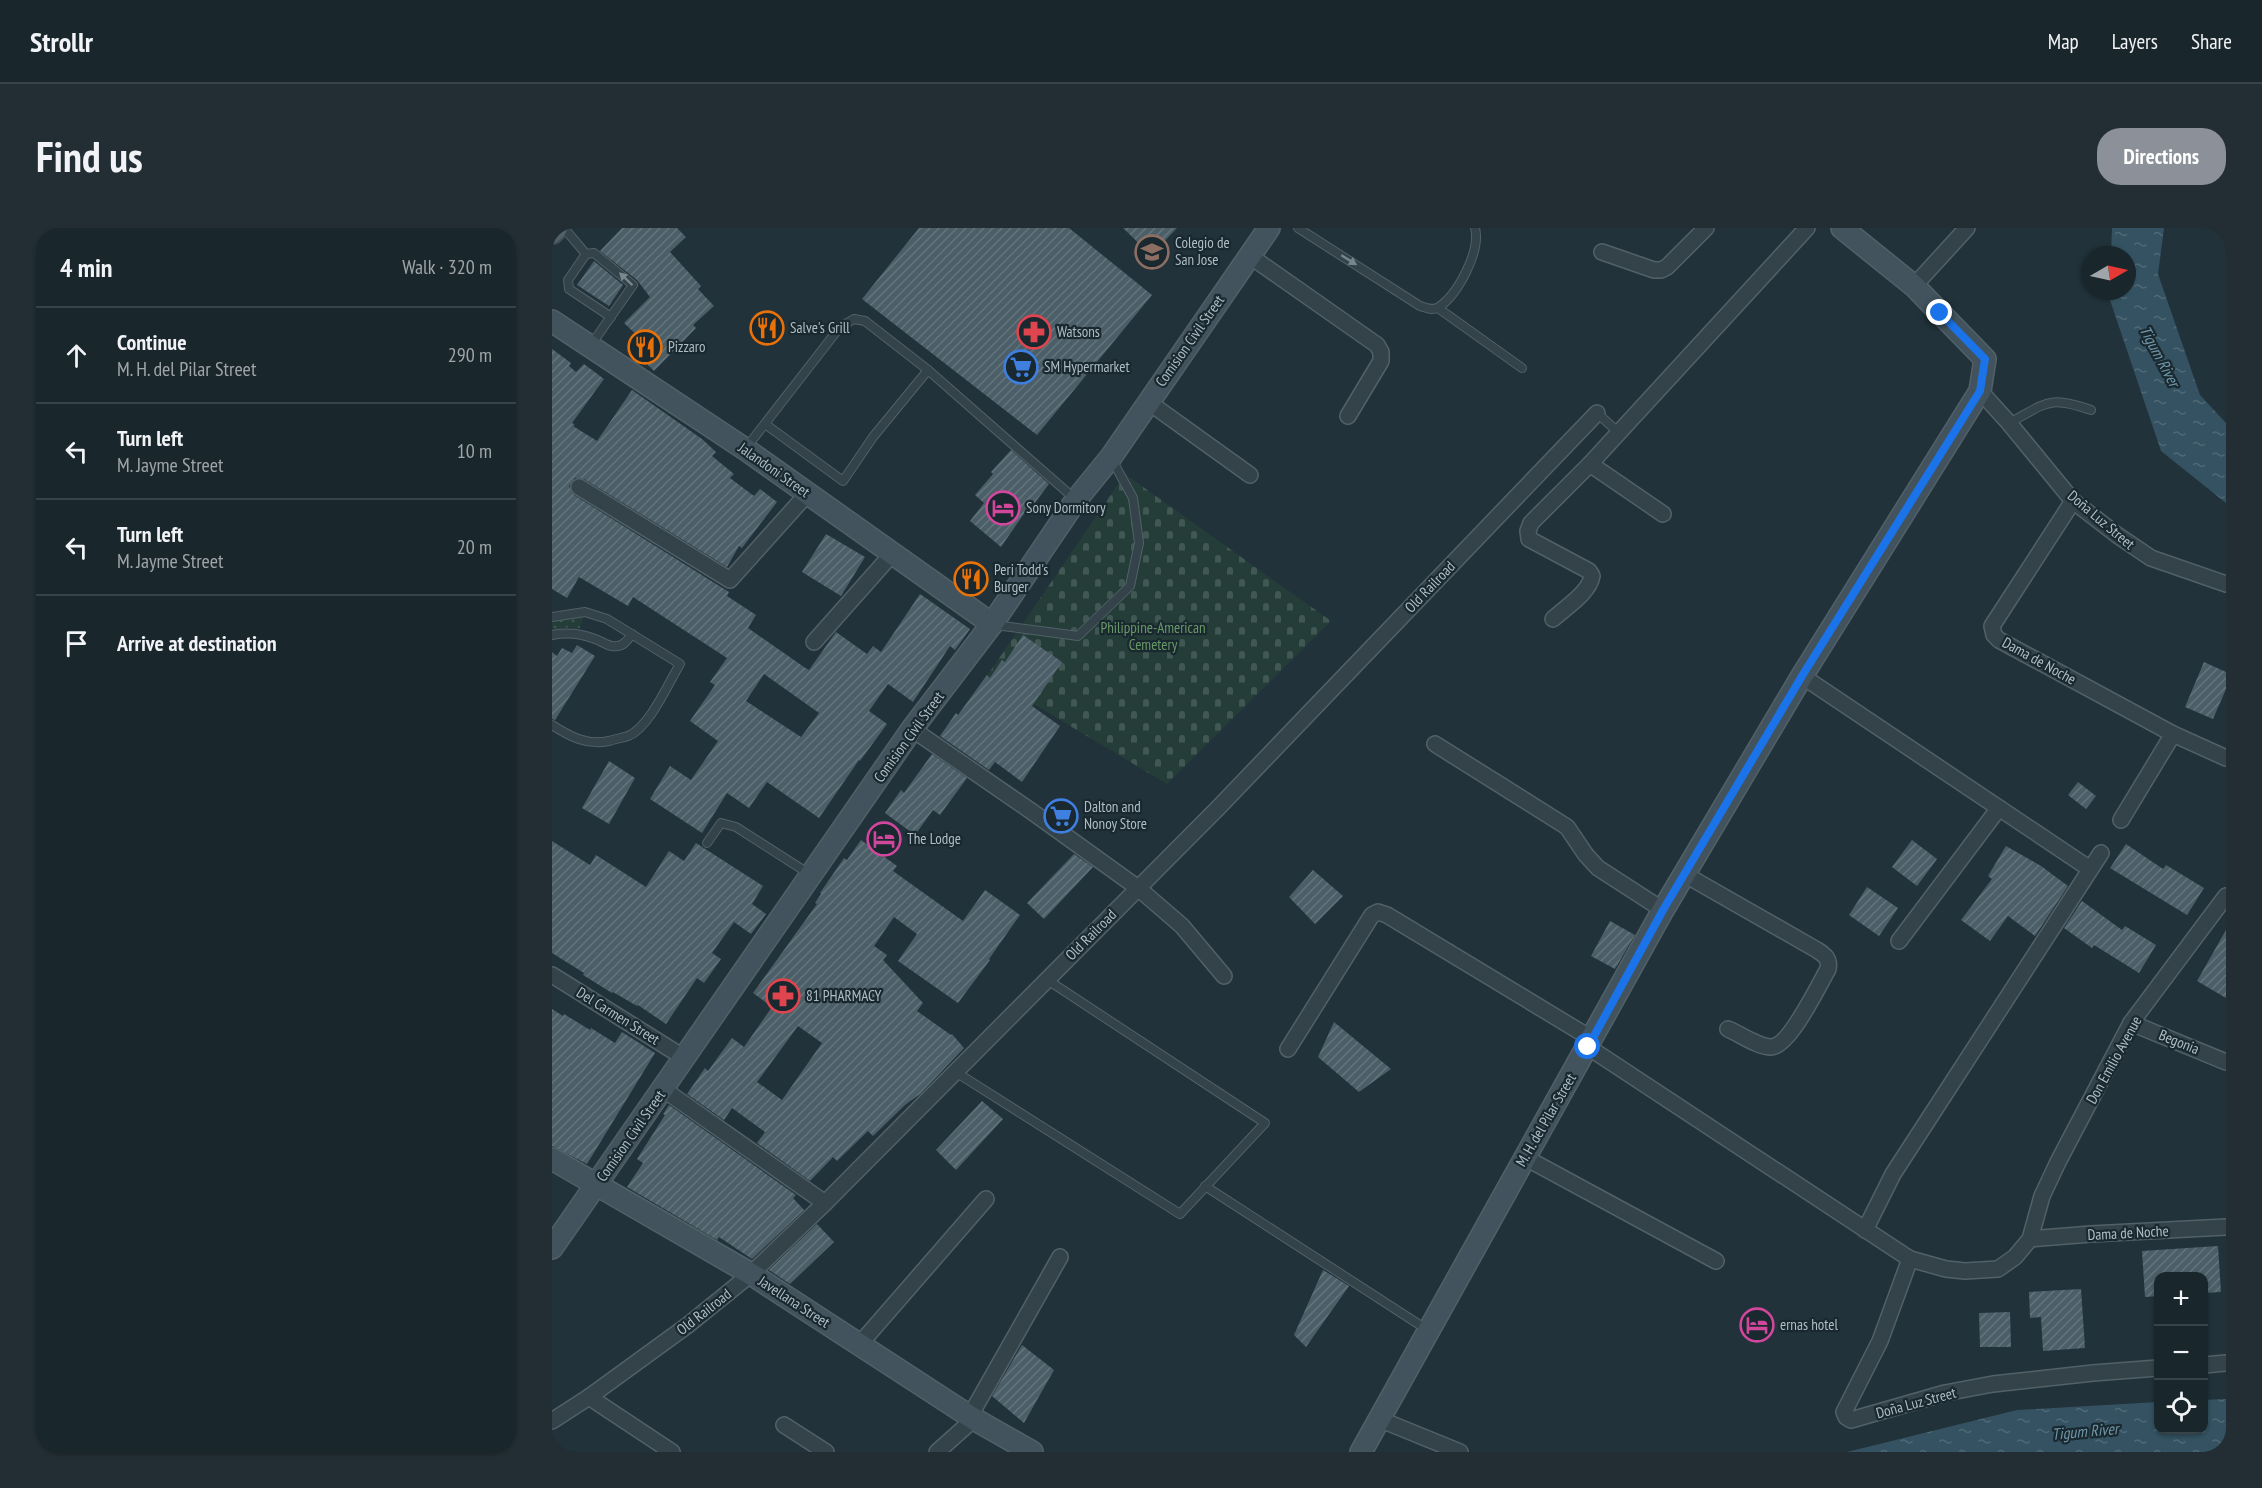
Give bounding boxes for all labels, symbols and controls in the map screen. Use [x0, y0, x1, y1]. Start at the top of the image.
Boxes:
text: Strollr [30, 23, 93, 60]
text: Map [2048, 28, 2079, 55]
text: Layers [2112, 28, 2158, 55]
text: Share [2191, 28, 2232, 55]
button: Directions [2097, 128, 2226, 185]
text: Find us [36, 129, 143, 184]
place label: Colegio de San Jose [1175, 233, 1230, 269]
school or university icon: Colegio de San Jose [1134, 234, 1170, 270]
north arrow [2082, 246, 2136, 300]
text: 4 min [60, 251, 113, 284]
text: Walk · 320 m [402, 254, 492, 280]
one-way arrow [1341, 255, 1357, 266]
one-way arrow [619, 272, 633, 286]
street label: Comision Civil Street [1151, 291, 1228, 390]
route end [1926, 299, 1952, 325]
restaurant icon: Salve's Grill [749, 310, 785, 346]
pharmacy icon: Watsons [1016, 314, 1052, 350]
place label: Salve's Grill [790, 318, 850, 337]
place label: Watsons [1057, 322, 1100, 341]
water label: Tigum River [2136, 322, 2186, 392]
text: Continue [117, 328, 187, 356]
restaurant icon: Pizzaro [627, 329, 663, 365]
place label: Pizzaro [668, 337, 705, 356]
icon: ahead [60, 339, 93, 372]
text: 290 m [448, 342, 492, 368]
supermarket icon: SM Hypermarket [1003, 349, 1039, 385]
text: M. H. del Pilar Street [117, 356, 256, 382]
place label: SM Hypermarket [1044, 357, 1130, 376]
text: Turn left [117, 424, 183, 452]
icon: left [60, 435, 93, 468]
text: 10 m [457, 438, 492, 464]
street label: Jalandoni Street [734, 438, 814, 501]
text: M. Jayme Street [117, 452, 223, 478]
street label: Doña Luz Street [2064, 486, 2139, 553]
hotel icon: Sony Dormitory [985, 490, 1021, 526]
place label: Sony Dormitory [1026, 498, 1106, 517]
text: Turn left [117, 520, 183, 548]
icon: left [60, 531, 93, 564]
text: 20 m [457, 534, 492, 560]
text: M. Jayme Street [117, 548, 223, 574]
street label: Old Railroad [1400, 557, 1459, 616]
place label: Peri Todd's Burger [994, 560, 1048, 596]
restaurant icon: Peri Todd's Burger [953, 561, 989, 597]
park label: Philippine-American Cemetery [1100, 618, 1206, 654]
icon: arrive [60, 627, 93, 660]
text: Arrive at destination [117, 629, 277, 657]
street label: Dama de Noche [1999, 633, 2079, 689]
street label: Comision Civil Street [869, 688, 948, 786]
place label: Dalton and Nonoy Store [1084, 797, 1147, 833]
supermarket icon: Dalton and Nonoy Store [1043, 798, 1079, 834]
hotel icon: The Lodge [866, 821, 902, 857]
place label: The Lodge [907, 829, 961, 848]
street label: Old Railroad [1061, 905, 1120, 964]
pharmacy icon: 81 PHARMACY [765, 978, 801, 1014]
street label: Del Carmen Street [573, 983, 663, 1049]
place label: 81 PHARMACY [806, 986, 882, 1005]
street label: Don Emilio Avenue [2082, 1013, 2146, 1107]
street label: Begonia [2156, 1025, 2202, 1058]
route start [1574, 1033, 1600, 1059]
street label: M. H. del Pilar Street [1511, 1070, 1580, 1170]
street label: Comision Civil Street [592, 1086, 669, 1185]
street label: Dama de Noche [2087, 1221, 2169, 1244]
street label: Javellana Street [754, 1271, 834, 1332]
map controls [2154, 1272, 2208, 1434]
button: + [2154, 1272, 2208, 1326]
street label: Old Railroad [672, 1284, 735, 1339]
hotel icon: ernas hotel [1739, 1307, 1775, 1343]
place label: ernas hotel [1780, 1315, 1838, 1334]
button: − [2154, 1326, 2208, 1380]
button: locate [2154, 1380, 2208, 1434]
street label: Doña Luz Street [1874, 1383, 1958, 1422]
water label: Tigum River [2051, 1418, 2122, 1444]

